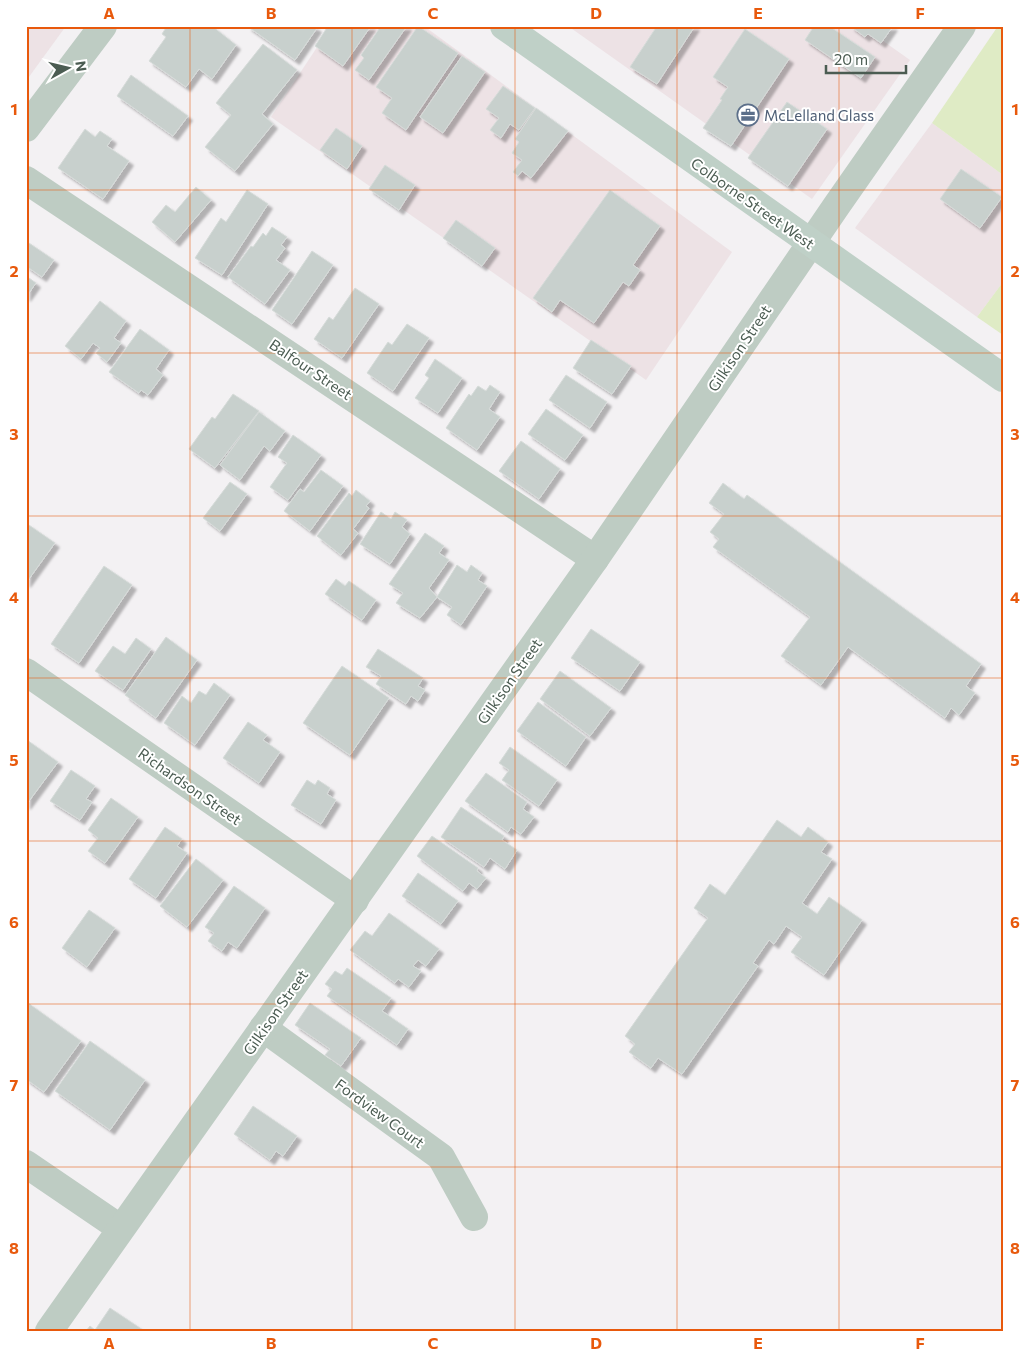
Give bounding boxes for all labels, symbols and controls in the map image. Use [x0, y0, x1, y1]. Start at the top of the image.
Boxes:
text: A [103, 3, 115, 22]
text: B [266, 3, 277, 22]
text: C [428, 3, 439, 22]
text: D [590, 3, 602, 22]
text: E [753, 3, 763, 22]
text: F [915, 3, 925, 22]
north arrow [42, 42, 92, 92]
scale bar [826, 42, 906, 74]
text: 20 m [834, 50, 868, 68]
text: N [72, 60, 91, 73]
text: 1 [10, 99, 18, 118]
text: 1 [1011, 99, 1019, 118]
office icon: McLelland Glass [736, 103, 760, 127]
place label: McLelland Glass [764, 106, 874, 124]
street label: Colborne Street West [688, 154, 818, 252]
text: 2 [9, 261, 19, 280]
text: 2 [1010, 261, 1020, 280]
street label: Gilkison Street [703, 301, 775, 395]
street label: Balfour Street [266, 335, 356, 403]
text: 3 [9, 424, 19, 443]
text: 3 [1010, 424, 1020, 443]
text: 4 [9, 587, 19, 606]
text: 4 [1010, 587, 1020, 606]
street label: Gilkison Street [473, 635, 545, 727]
street label: Richardson Street [135, 744, 245, 828]
text: 5 [9, 750, 19, 769]
text: 5 [1010, 750, 1020, 769]
text: 6 [9, 912, 19, 931]
text: 6 [1010, 912, 1020, 931]
street label: Gilkison Street [239, 966, 311, 1058]
text: 7 [10, 1075, 19, 1094]
street label: Fordview Court [332, 1075, 428, 1151]
text: 7 [1011, 1075, 1020, 1094]
text: 8 [9, 1238, 19, 1257]
text: 8 [1010, 1238, 1020, 1257]
text: A [103, 1333, 115, 1352]
text: B [266, 1333, 277, 1352]
text: C [428, 1333, 439, 1352]
text: D [590, 1333, 602, 1352]
text: E [753, 1333, 763, 1352]
text: F [915, 1333, 925, 1352]

